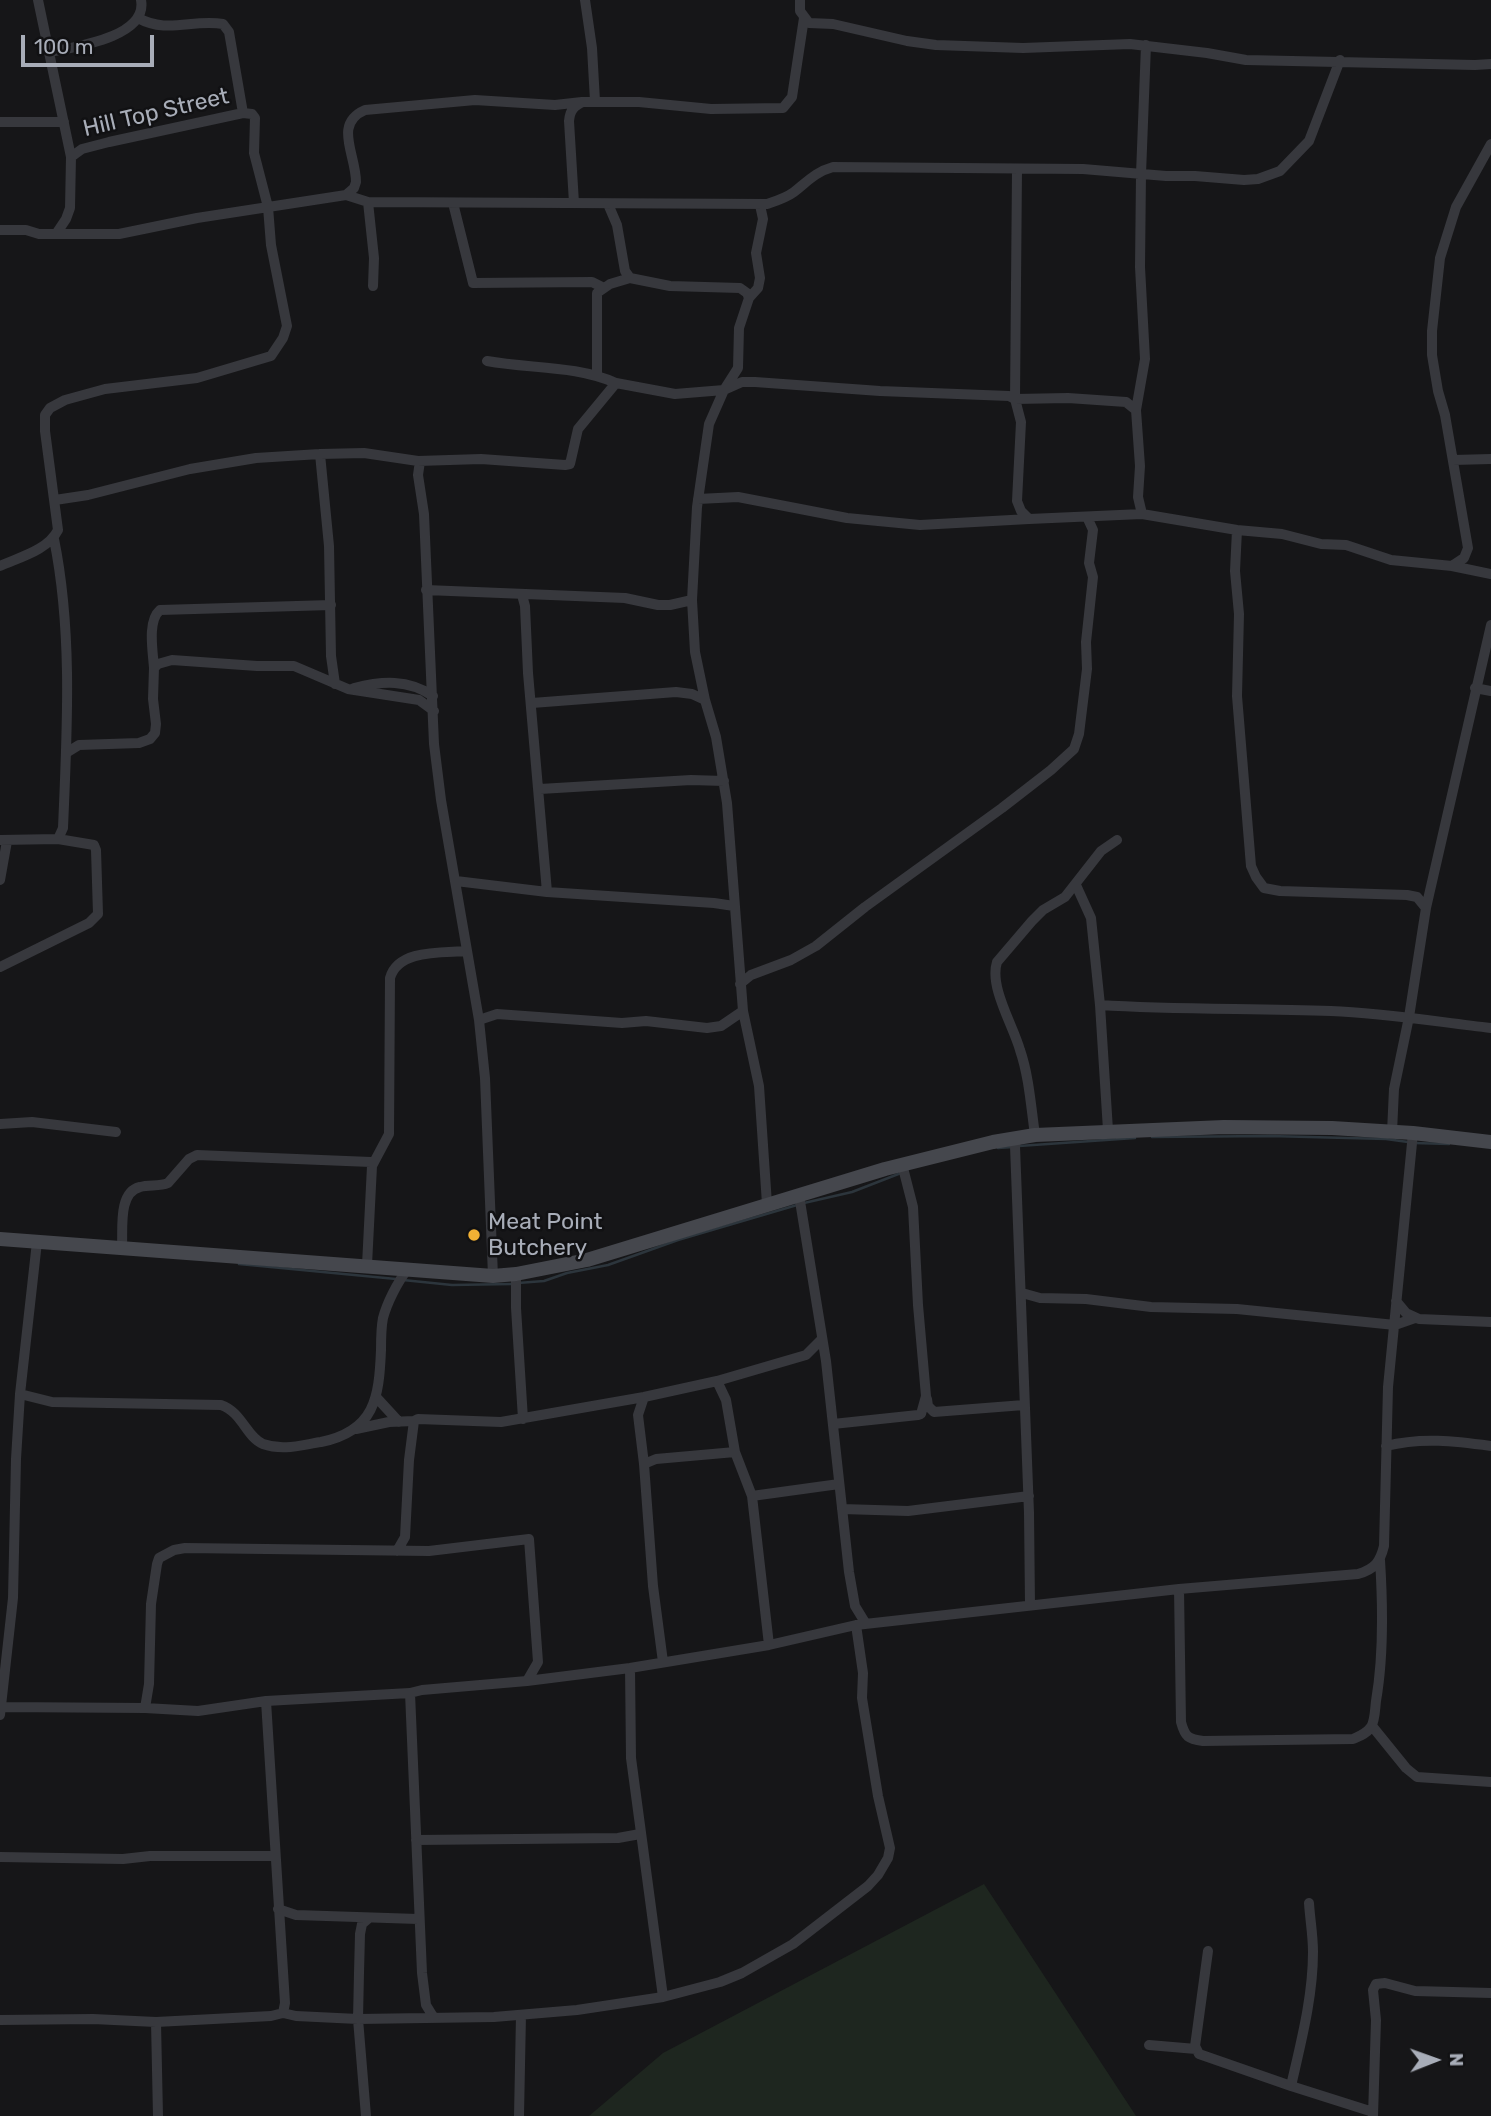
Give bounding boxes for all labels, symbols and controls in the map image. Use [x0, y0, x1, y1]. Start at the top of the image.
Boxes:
scale bar [24, 21, 158, 65]
text: 100 m [34, 34, 93, 59]
street label: Hill Top Street [80, 83, 232, 143]
place label: Meat Point Butchery [488, 1208, 602, 1262]
marker: Meat Point Butchery [466, 1227, 482, 1243]
north arrow [1400, 2025, 1470, 2095]
text: N [1445, 2053, 1468, 2067]

